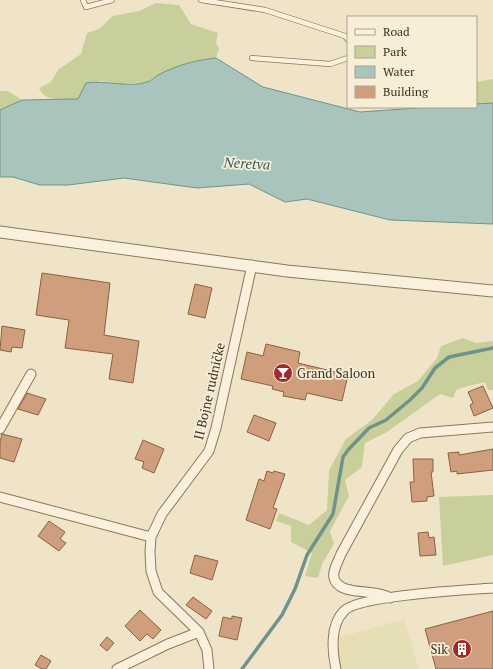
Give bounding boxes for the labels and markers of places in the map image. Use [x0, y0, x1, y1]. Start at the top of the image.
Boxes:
bar icon: Grand Saloon [272, 362, 294, 384]
place label: Grand Saloon [297, 364, 375, 382]
building icon: Sik [451, 638, 473, 660]
place label: Sik [430, 640, 448, 658]

